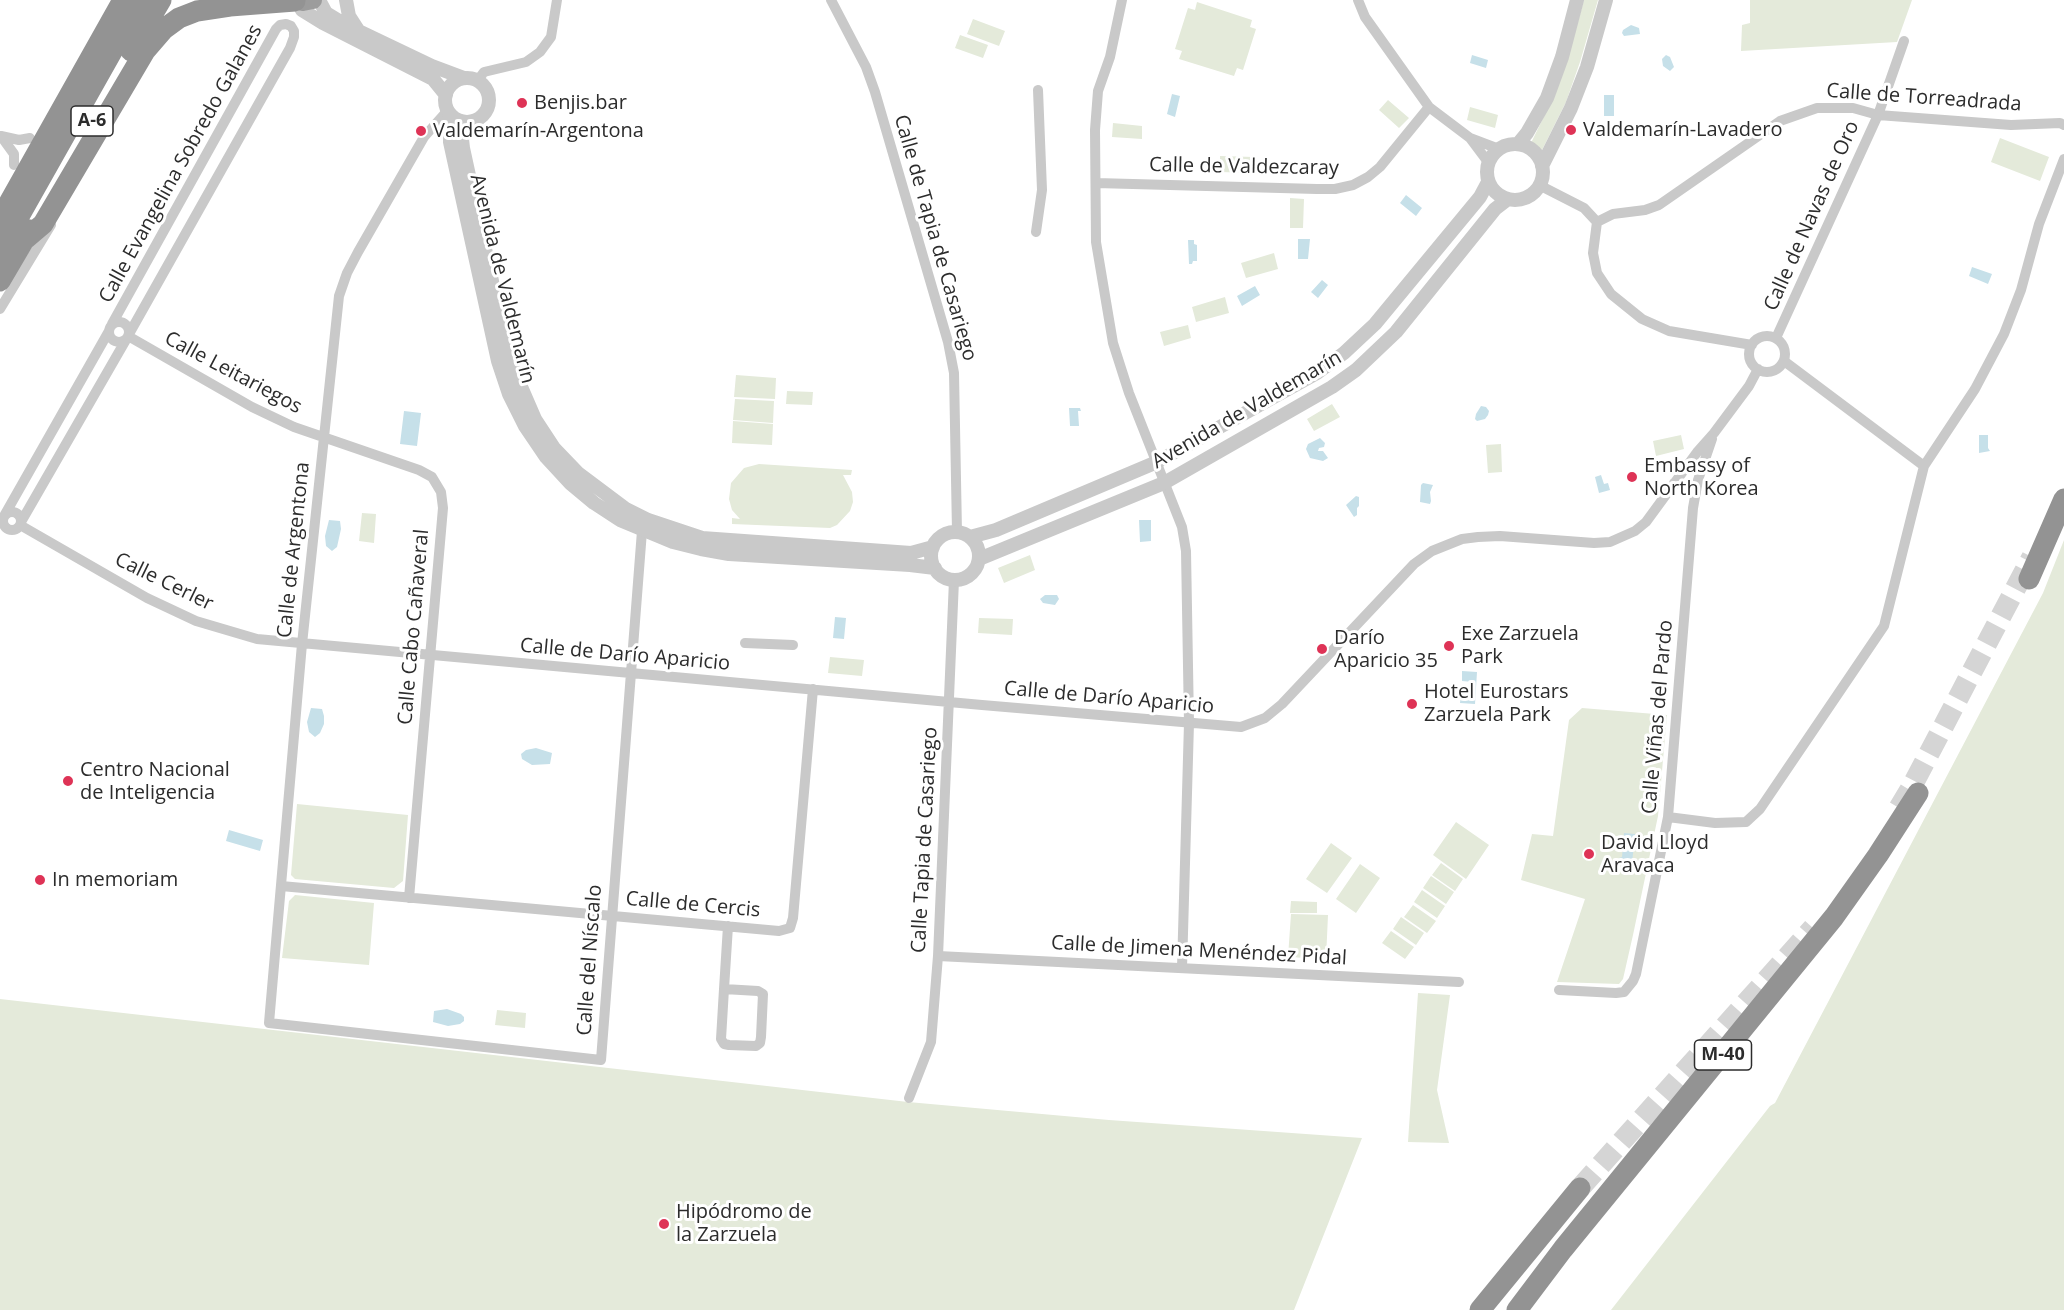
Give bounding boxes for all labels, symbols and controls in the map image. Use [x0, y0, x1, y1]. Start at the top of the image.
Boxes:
street label: Calle Evangelina Sobredo Galanes [94, 21, 268, 307]
street label: Calle de Torreadrada [1826, 79, 2022, 117]
place label: Benjis.bar [534, 91, 627, 115]
marker: Benjis.bar [515, 96, 529, 110]
road number: A-6 [71, 106, 113, 136]
street label: Calle de Tapia de Casariego [888, 112, 982, 364]
street label: Calle de Navas de Oro [1759, 117, 1865, 315]
place label: Valdemarín-Lavadero [1583, 118, 1782, 142]
place label: Valdemarín-Argentona [433, 119, 644, 143]
marker: Valdemarín-Lavadero [1564, 123, 1578, 137]
marker: Valdemarín-Argentona [414, 124, 428, 138]
street label: Calle de Valdezcaray [1149, 153, 1339, 181]
street label: Avenida de Valdemarín [464, 172, 540, 386]
street label: Calle Leitariegos [160, 327, 306, 419]
street label: Avenida de Valdemarín [1148, 346, 1346, 474]
place label: Embassy of North Korea [1644, 454, 1759, 501]
street label: Calle de Argentona [273, 461, 315, 639]
marker: Embassy of North Korea [1625, 470, 1639, 484]
street label: Calle Cabo Cañaveral [394, 528, 434, 726]
street label: Calle Cerler [111, 548, 217, 616]
street label: Calle Viñas del Pardo [1638, 619, 1678, 815]
place label: Exe Zarzuela Park [1461, 622, 1579, 669]
place label: Darío Aparicio 35 [1334, 626, 1438, 673]
street label: Calle de Darío Aparicio [519, 634, 731, 676]
marker: Exe Zarzuela Park [1442, 639, 1456, 653]
marker: Darío Aparicio 35 [1315, 642, 1329, 656]
street label: Calle de Darío Aparicio [1003, 677, 1215, 719]
place label: Hotel Eurostars Zarzuela Park [1424, 680, 1568, 727]
marker: Hotel Eurostars Zarzuela Park [1405, 697, 1419, 711]
street label: Calle Tapia de Casariego [907, 726, 943, 954]
place label: Centro Nacional de Inteligencia [80, 758, 230, 805]
marker: Centro Nacional de Inteligencia [61, 774, 75, 788]
place label: David Lloyd Aravaca [1601, 831, 1709, 878]
marker: David Lloyd Aravaca [1582, 847, 1596, 861]
place label: In memoriam [52, 868, 178, 892]
marker: In memoriam [33, 873, 47, 887]
street label: Calle del Níscalo [573, 884, 607, 1036]
street label: Calle de Cercis [625, 887, 761, 923]
street label: Calle de Jimena Menéndez Pidal [1051, 931, 1347, 971]
road number: M-40 [1694, 1040, 1752, 1070]
place label: Hipódromo de la Zarzuela [676, 1200, 812, 1247]
marker: Hipódromo de la Zarzuela [657, 1217, 671, 1231]

